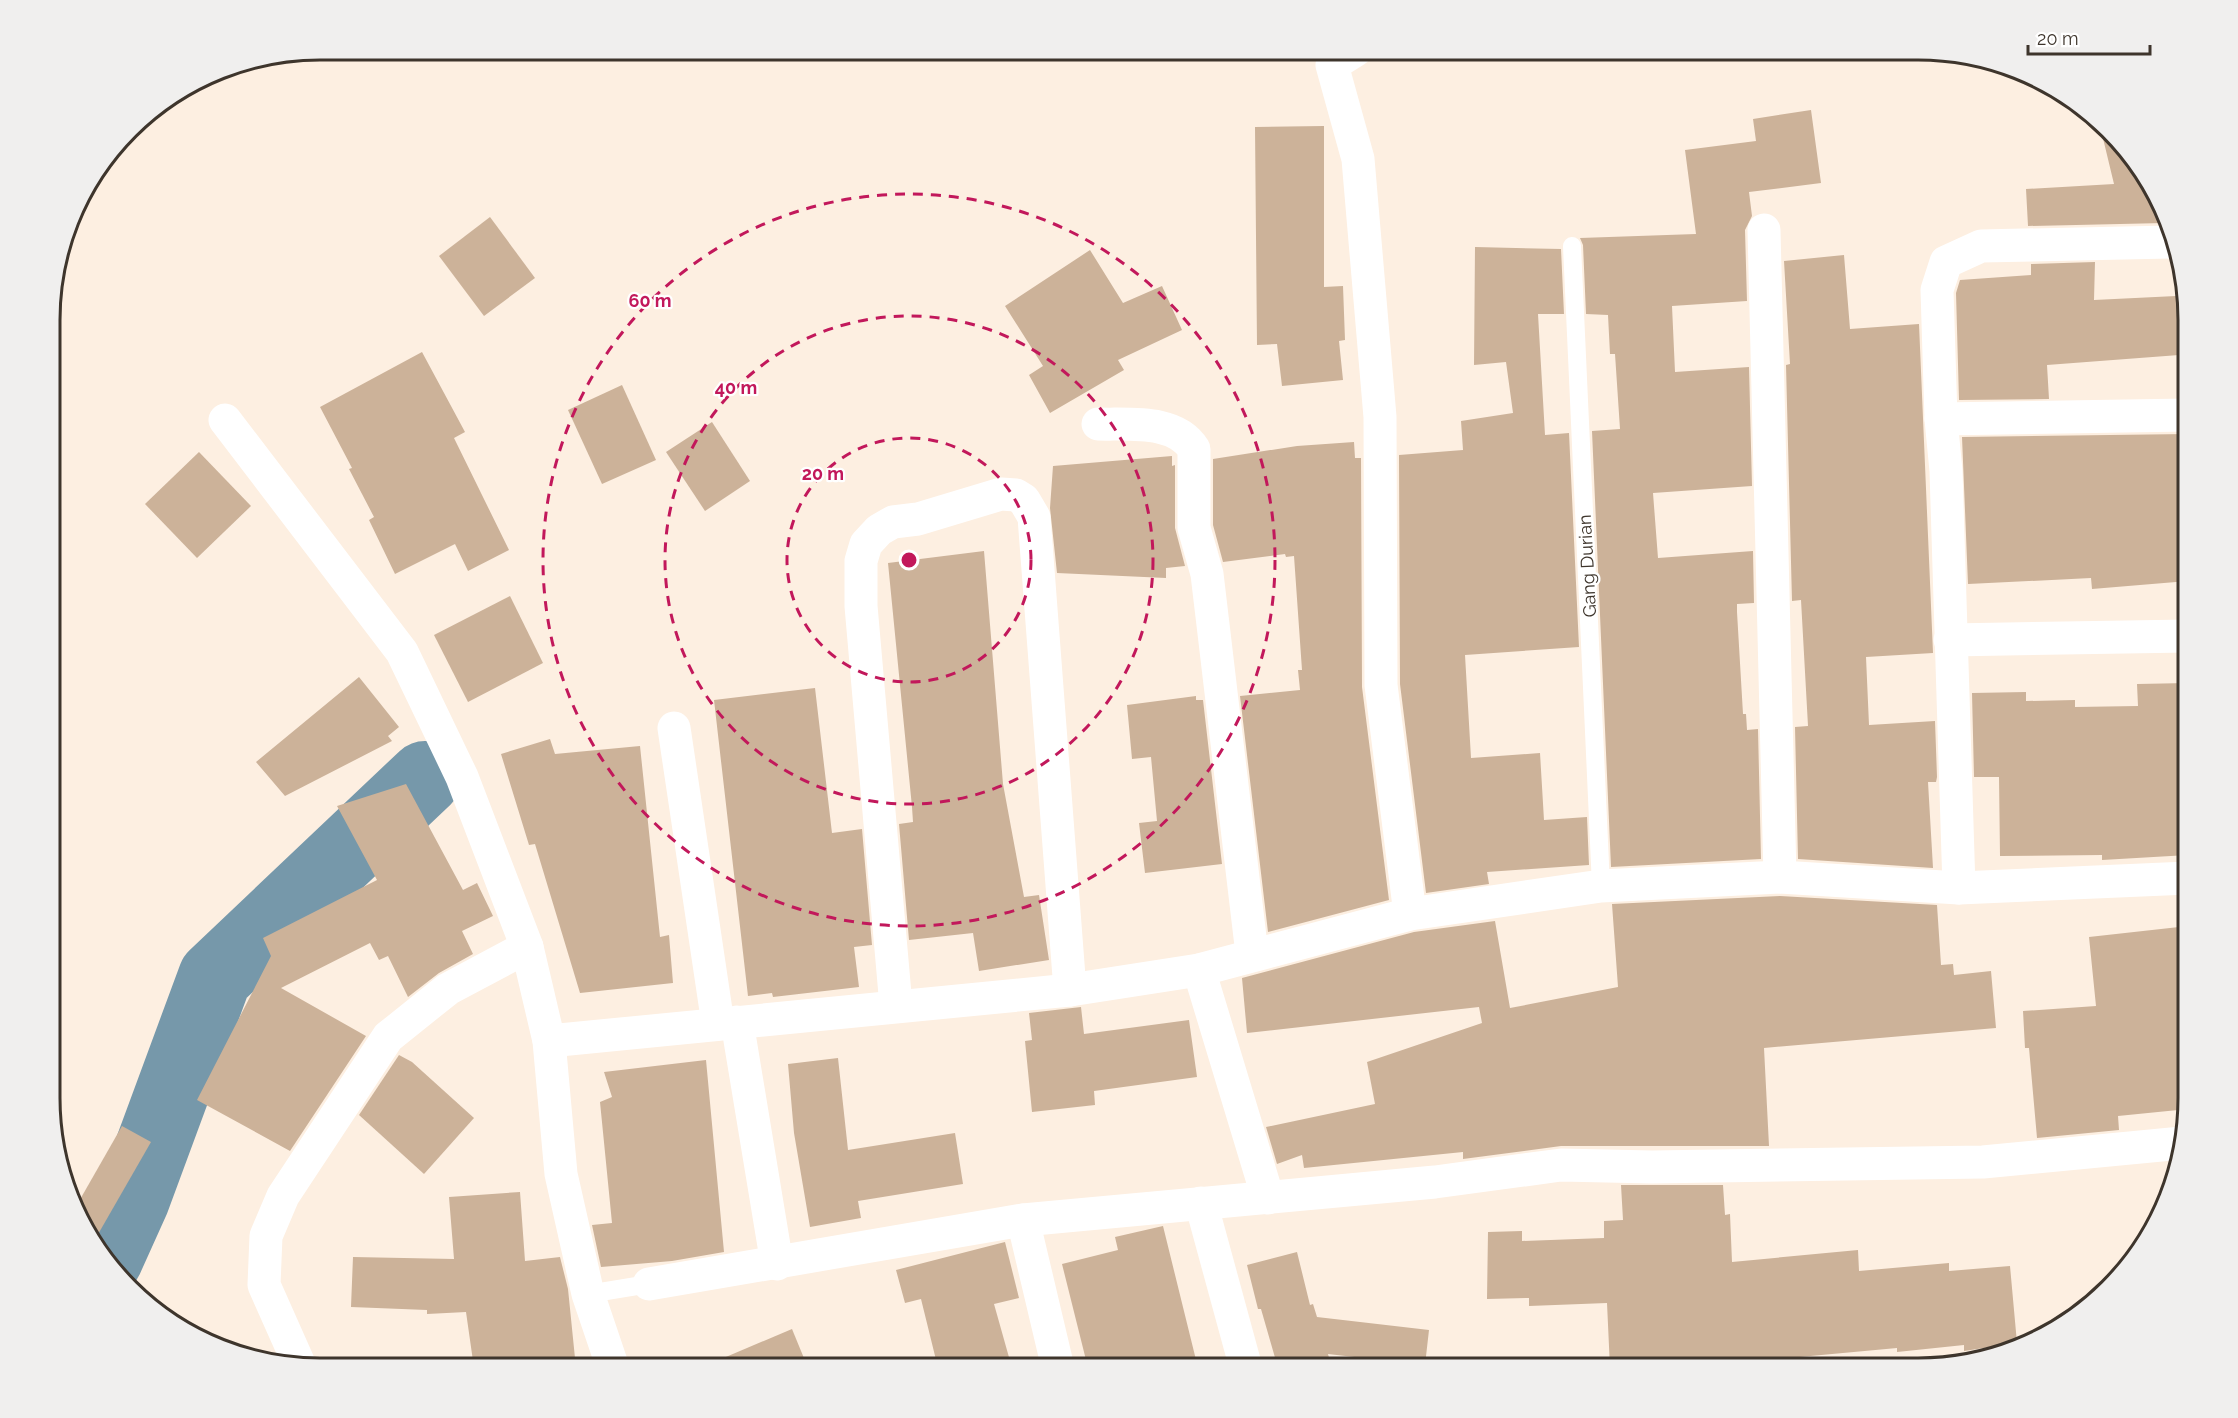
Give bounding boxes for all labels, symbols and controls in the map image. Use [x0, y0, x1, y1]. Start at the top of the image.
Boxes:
scale bar [2028, 18, 2150, 56]
text: 20 m [2037, 28, 2079, 49]
text: 60 m [628, 290, 672, 311]
text: 40 m [715, 377, 757, 398]
text: 20 m [802, 463, 844, 484]
street label: Gang Durian [1574, 514, 1600, 618]
centre of rings [899, 550, 919, 570]

